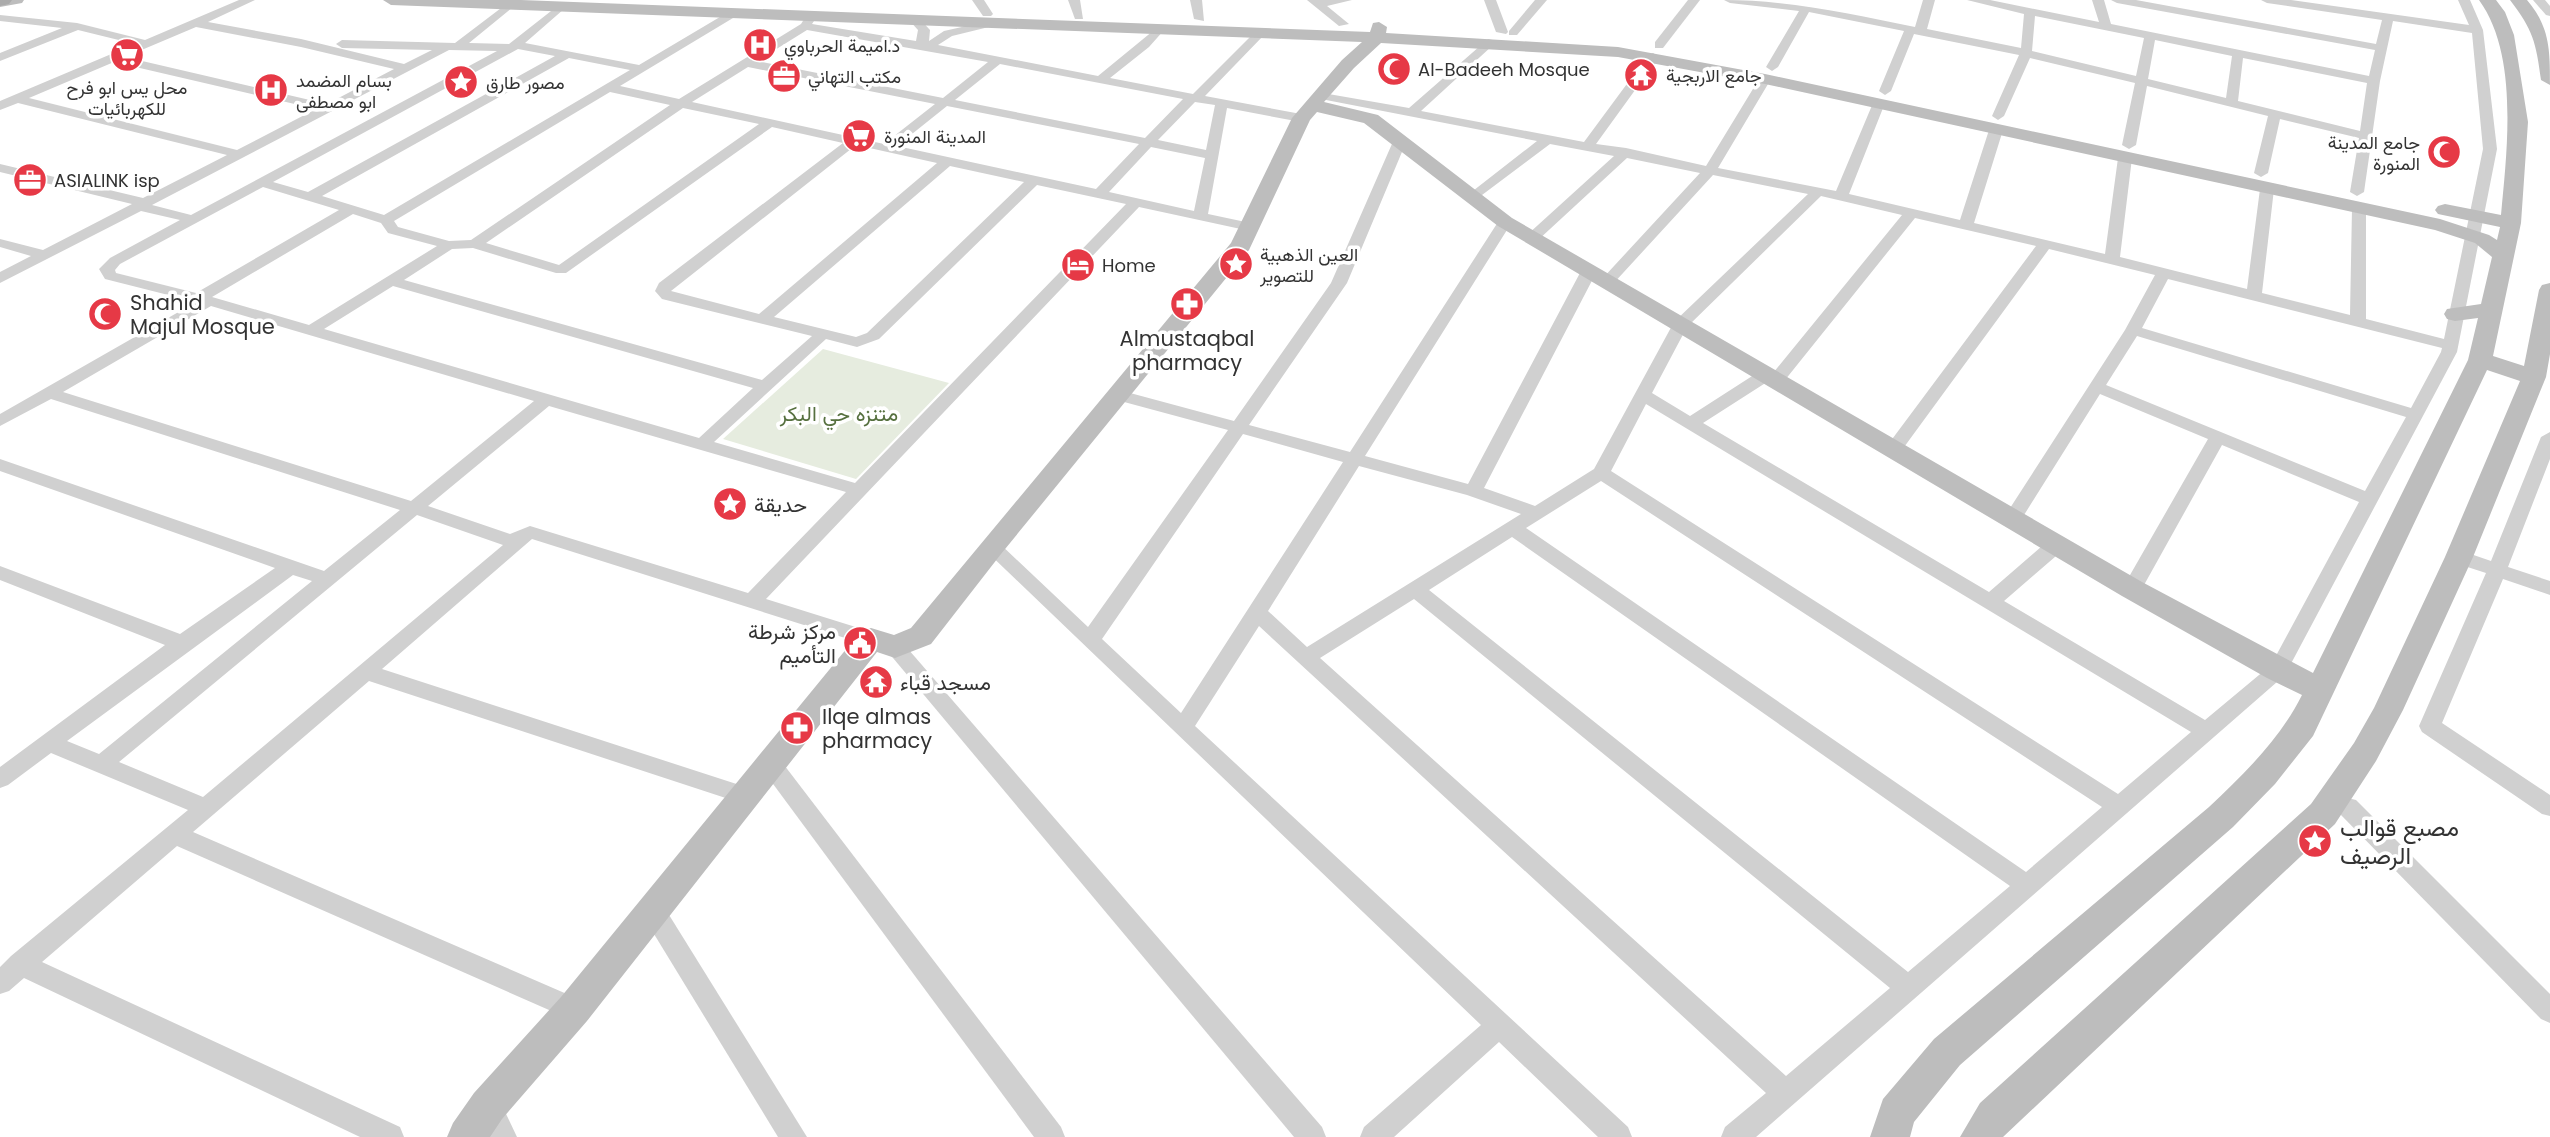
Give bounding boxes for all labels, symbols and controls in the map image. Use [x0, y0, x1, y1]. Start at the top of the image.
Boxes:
hospital icon: د.اميمة الحرباوي [741, 26, 779, 64]
place label: د.اميمة الحرباوي [784, 33, 900, 61]
supermarket icon: محل يس ابو فرح للكهربائيات [108, 36, 146, 74]
mosque icon: Al-Badeeh Mosque [1375, 50, 1413, 88]
temple icon: جامع الاربجية [1622, 56, 1660, 94]
office icon: مكتب التهاني [765, 57, 803, 95]
place label: Al-Badeeh Mosque [1418, 57, 1590, 82]
place icon: مصور طارق [442, 63, 480, 101]
place label: جامع الاربجية [1666, 63, 1762, 88]
place label: مكتب التهاني [808, 64, 901, 92]
place label: بسام المضمد ابو مصطفى [296, 68, 392, 114]
place label: مصور طارق [486, 70, 565, 95]
hospital icon: بسام المضمد ابو مصطفى [252, 71, 290, 109]
place label: محل يس ابو فرح للكهربائيات [67, 75, 187, 121]
supermarket icon: المدينة المنورة [840, 117, 878, 155]
place label: المدينة المنورة [884, 124, 986, 149]
place label: جامع المدينة المنورة [2328, 130, 2420, 176]
mosque icon: جامع المدينة المنورة [2425, 133, 2463, 171]
office icon: ASIALINK isp [11, 161, 49, 199]
place label: ASIALINK isp [54, 168, 160, 193]
place label: العين الذهبية للتصوير [1259, 242, 1358, 288]
place icon: العين الذهبية للتصوير [1217, 245, 1255, 283]
hotel icon: Home [1059, 246, 1097, 284]
place label: Home [1102, 253, 1156, 278]
pharmacy icon: Almustaqbal pharmacy [1168, 285, 1206, 323]
place label: Shahid Majul Mosque [130, 288, 275, 341]
mosque icon: Shahid Majul Mosque [86, 295, 124, 333]
place label: Almustaqbal pharmacy [1120, 324, 1254, 377]
park label: متنزه حي البكر [779, 399, 898, 431]
place icon: حديقة [711, 485, 749, 523]
place label: حديقة [754, 490, 807, 519]
place label: مركز شرطة التأميم [748, 617, 836, 670]
public building icon: مركز شرطة التأميم [841, 624, 879, 662]
temple icon: مسجد قباء [857, 663, 895, 701]
place label: مسجد قباء [900, 668, 991, 697]
place label: Ilqe almas pharmacy [822, 702, 932, 755]
pharmacy icon: Ilqe almas pharmacy [778, 709, 816, 747]
place label: مصبع قوالب الرصيف [2340, 811, 2459, 872]
place icon: مصبع قوالب الرصيف [2296, 822, 2334, 860]

